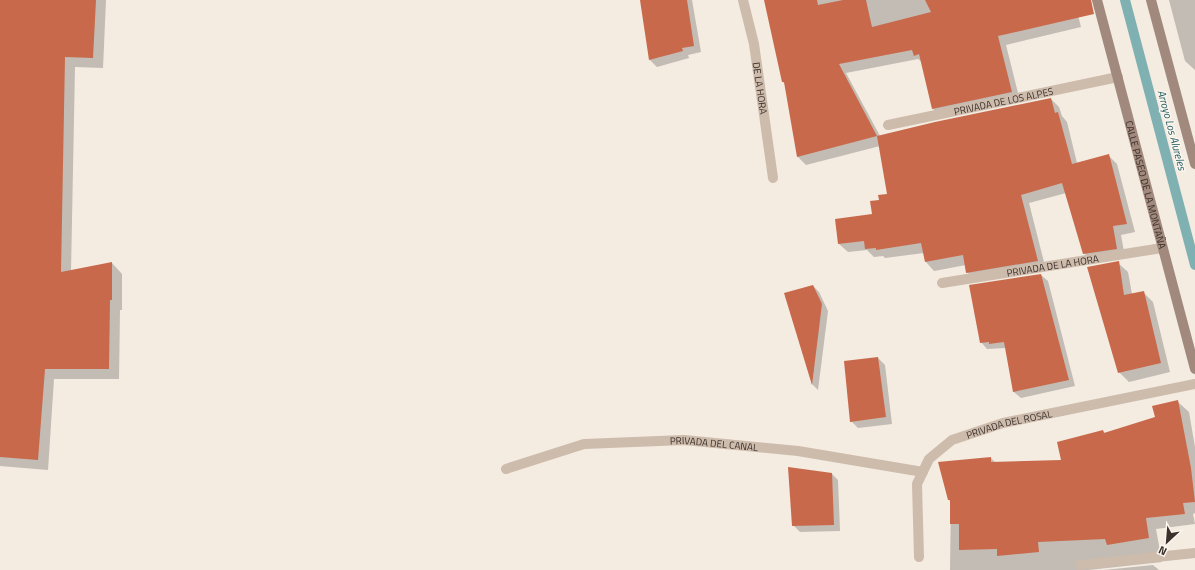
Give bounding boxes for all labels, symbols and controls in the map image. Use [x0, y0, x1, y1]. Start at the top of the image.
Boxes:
street label: DE LA HORA [749, 61, 771, 115]
street label: PRIVADA DE LOS ALPES [952, 83, 1055, 119]
water label: Arroyo Los Alureles [1154, 88, 1191, 173]
street label: CALLE PASEO DE LA MONTAÑA [1122, 119, 1170, 251]
street label: PRIVADA DE LA HORA [1005, 251, 1100, 280]
street label: PRIVADA DEL ROSAL [964, 406, 1054, 442]
street label: PRIVADA DEL CANAL [669, 432, 759, 455]
north arrow [1147, 522, 1187, 562]
text: N [1156, 542, 1170, 560]

